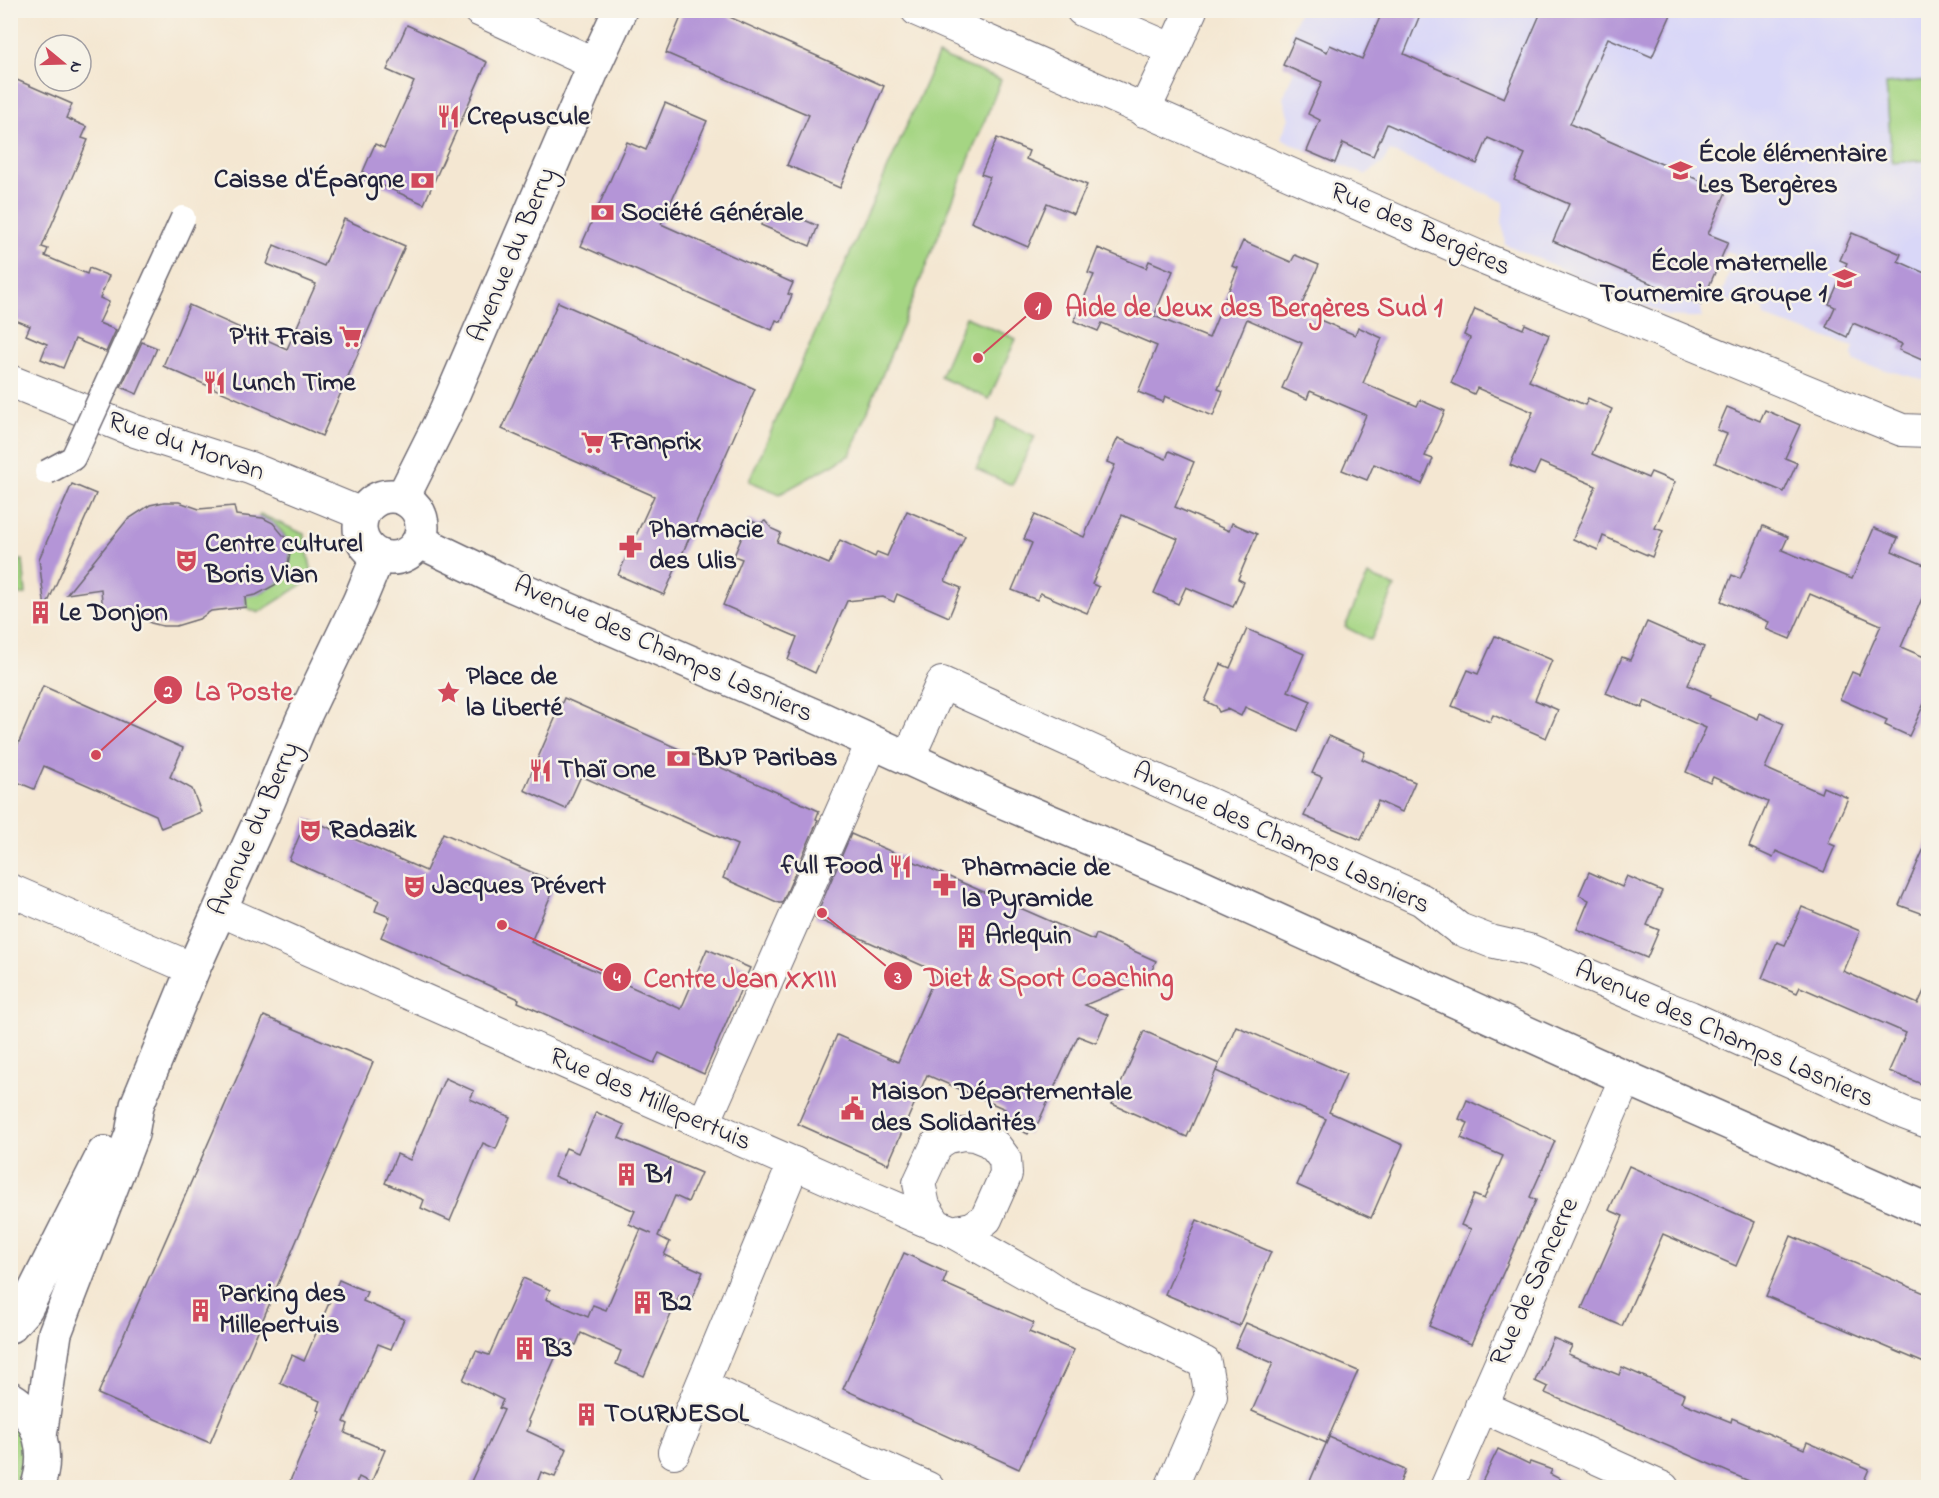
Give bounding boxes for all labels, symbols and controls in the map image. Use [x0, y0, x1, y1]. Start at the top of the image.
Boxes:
north arrow [33, 33, 93, 93]
text: N [62, 58, 88, 76]
place label: Crepuscule [467, 98, 591, 137]
restaurant icon: Crepuscule [436, 104, 462, 130]
place label: École élémentaire Les Bergères [1698, 135, 1888, 206]
school or university icon: École élémentaire Les Bergères [1667, 157, 1693, 183]
place label: Caisse d'Épargne [214, 161, 405, 201]
street label: Avenue du Berry [459, 161, 567, 349]
bank icon: Caisse d'Épargne [409, 167, 435, 193]
street label: Rue des Bergères [1323, 173, 1517, 287]
place label: Société Générale [621, 194, 804, 233]
bank icon: Société Générale [590, 200, 616, 226]
place label: École maternelle Tournemire Groupe 1 [1600, 244, 1828, 314]
school or university icon: École maternelle Tournemire Groupe 1 [1832, 266, 1858, 292]
callout: Aide de Jeux des Bergères Sud 1 [1023, 283, 1455, 329]
text: Aide de Jeux des Bergères Sud 1 [1065, 289, 1443, 331]
text: 1 [1035, 296, 1041, 322]
place label: P'tit Frais [230, 318, 333, 357]
supermarket icon: P'tit Frais [338, 324, 364, 350]
place label: Lunch Time [232, 364, 357, 403]
restaurant icon: Lunch Time [201, 370, 227, 396]
street label: Rue du Morvan [102, 402, 270, 492]
place label: Franprix [608, 423, 702, 462]
supermarket icon: Franprix [579, 429, 605, 455]
place label: Pharmacie des Ulis [649, 511, 764, 581]
place label: Centre culturel Boris Vian [203, 525, 363, 595]
pharmacy icon: Pharmacie des Ulis [618, 533, 644, 559]
theatre icon: Centre culturel Boris Vian [174, 547, 200, 573]
street label: Avenue des Champs Lasniers [507, 566, 819, 734]
place label: Le Donjon [59, 594, 168, 633]
building icon: Le Donjon [28, 600, 54, 626]
place label: Place de la Liberté [466, 658, 564, 728]
callout: La Poste [153, 667, 305, 713]
text: La Poste [195, 673, 294, 714]
text: 2 [163, 680, 173, 706]
place icon: Place de la Liberté [435, 680, 461, 706]
street label: Avenue du Berry [199, 736, 311, 922]
place label: BNP Paribas [694, 739, 838, 778]
bank icon: BNP Paribas [665, 745, 691, 771]
place label: Thaï One [558, 751, 657, 790]
street label: Avenue des Champs Lasniers [1126, 753, 1436, 925]
restaurant icon: Thaï One [527, 757, 553, 783]
place label: Radazik [329, 811, 417, 850]
theatre icon: Radazik [298, 817, 324, 843]
place label: full Food [780, 847, 884, 886]
place label: Pharmacie de la Pyramide [962, 849, 1111, 919]
restaurant icon: full Food [888, 853, 914, 879]
place label: Jacques Prévert [432, 867, 607, 906]
pharmacy icon: Pharmacie de la Pyramide [931, 871, 957, 897]
theatre icon: Jacques Prévert [401, 873, 427, 899]
place label: Arlequin [985, 917, 1071, 956]
building icon: Arlequin [954, 923, 980, 949]
street label: Avenue des Champs Lasniers [1568, 951, 1880, 1119]
callout: Diet & Sport Coaching [883, 953, 1186, 999]
callout: Centre Jean XXIII [602, 954, 849, 1000]
text: Diet & Sport Coaching [922, 959, 1174, 1001]
text: Centre Jean XXIII [643, 960, 837, 1001]
text: 4 [613, 966, 621, 992]
text: 3 [893, 966, 902, 992]
street label: Rue des Millepertuis [543, 1038, 757, 1162]
place label: Maison Départementale des Solidarités [871, 1073, 1133, 1143]
public building icon: Maison Départementale des Solidarités [840, 1095, 866, 1121]
place label: B1 [643, 1156, 672, 1195]
building icon: B1 [614, 1162, 640, 1188]
street label: Rue de Sancerre [1480, 1190, 1590, 1373]
place label: Parking des Millepertuis [219, 1275, 346, 1345]
place label: B2 [658, 1284, 692, 1323]
building icon: B2 [629, 1290, 655, 1316]
building icon: Parking des Millepertuis [188, 1297, 214, 1323]
place label: B3 [541, 1330, 572, 1369]
building icon: B3 [512, 1336, 538, 1362]
place label: TOURNESOL [604, 1395, 750, 1434]
building icon: TOURNESOL [573, 1401, 599, 1427]

